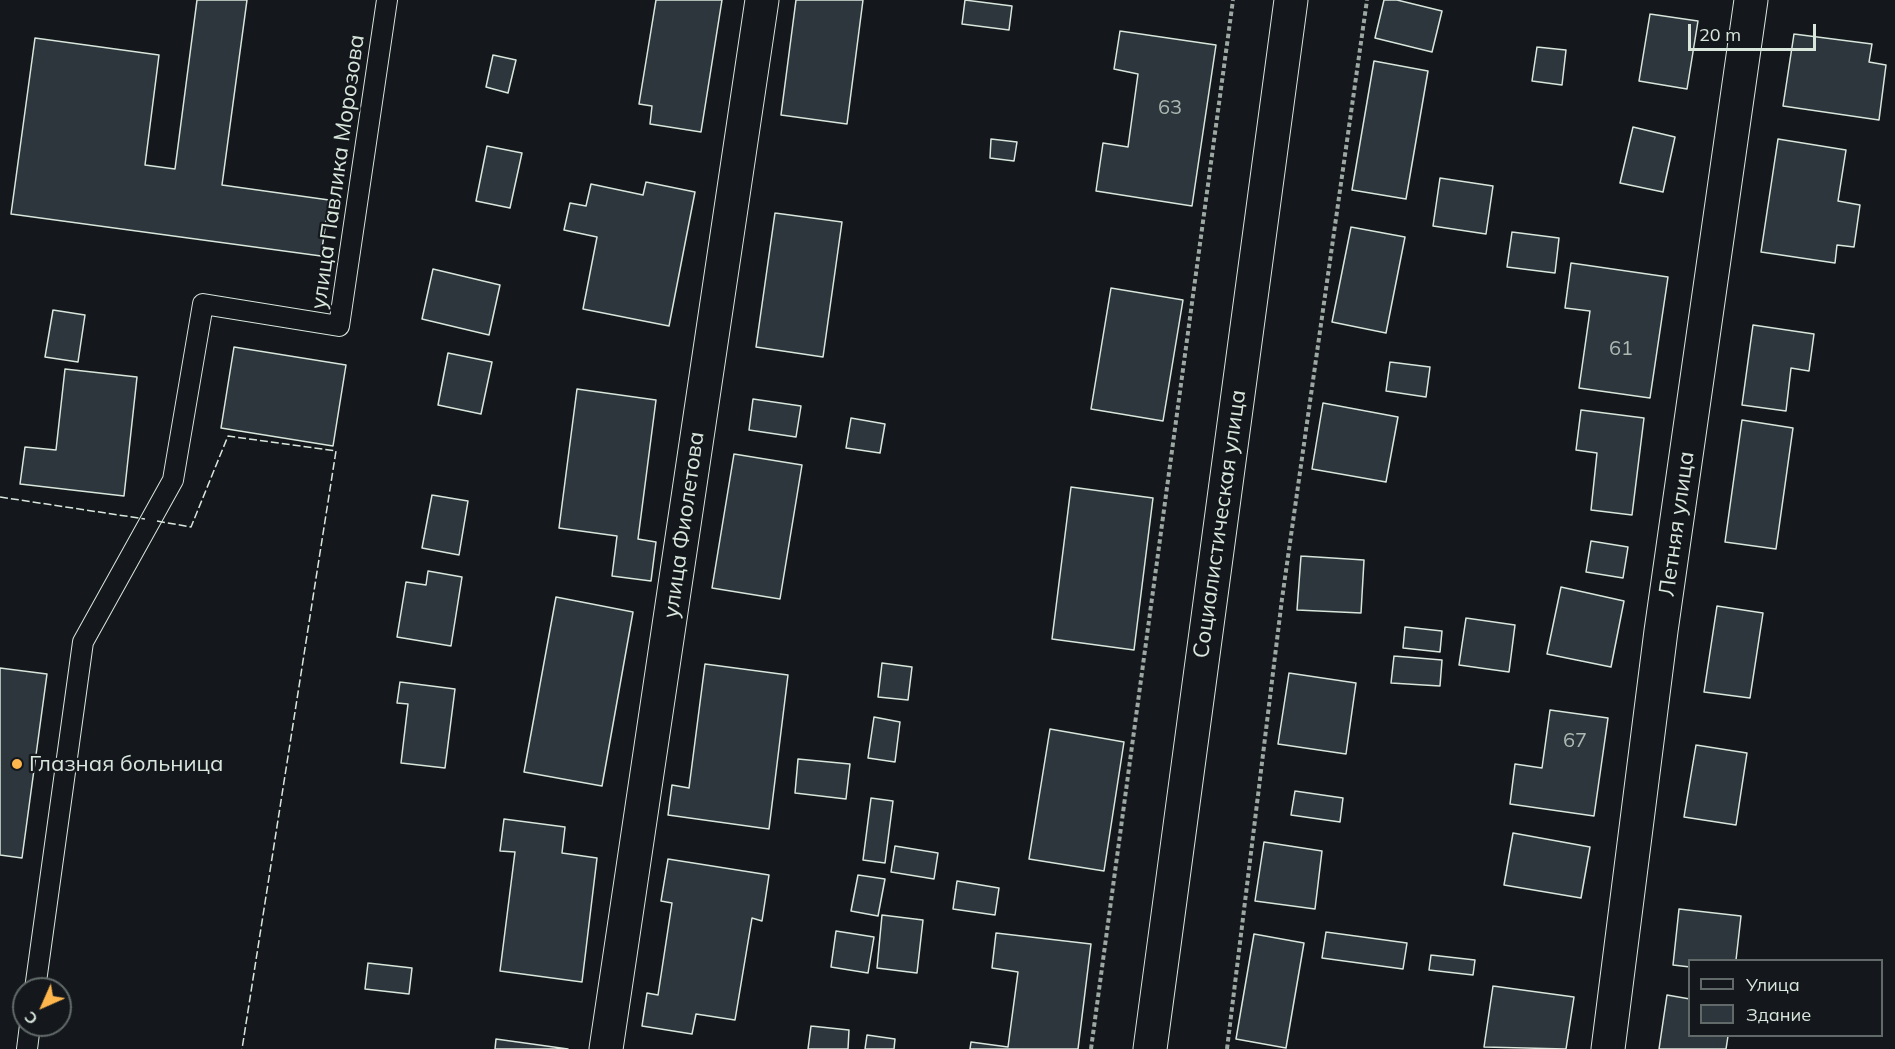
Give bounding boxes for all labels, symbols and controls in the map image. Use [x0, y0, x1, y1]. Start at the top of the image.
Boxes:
scale bar [1691, 12, 1818, 50]
text: 20 m [1699, 23, 1741, 46]
street label: улица Павлика Морозова [306, 33, 370, 311]
house number: 63 [1158, 96, 1182, 120]
house number: 61 [1609, 337, 1633, 361]
street label: Социалистическая улица [1188, 388, 1252, 660]
street label: улица Фиолетова [658, 430, 710, 620]
street label: Летняя улица [1654, 450, 1700, 598]
house number: 67 [1563, 729, 1587, 753]
place label: Глазная больница [29, 751, 223, 777]
marker: Глазная больница [10, 757, 24, 771]
legend [1688, 959, 1883, 1037]
text: Улица [1746, 973, 1800, 996]
north arrow [12, 977, 72, 1037]
text: Здание [1746, 1003, 1811, 1026]
text: С [20, 1007, 42, 1029]

